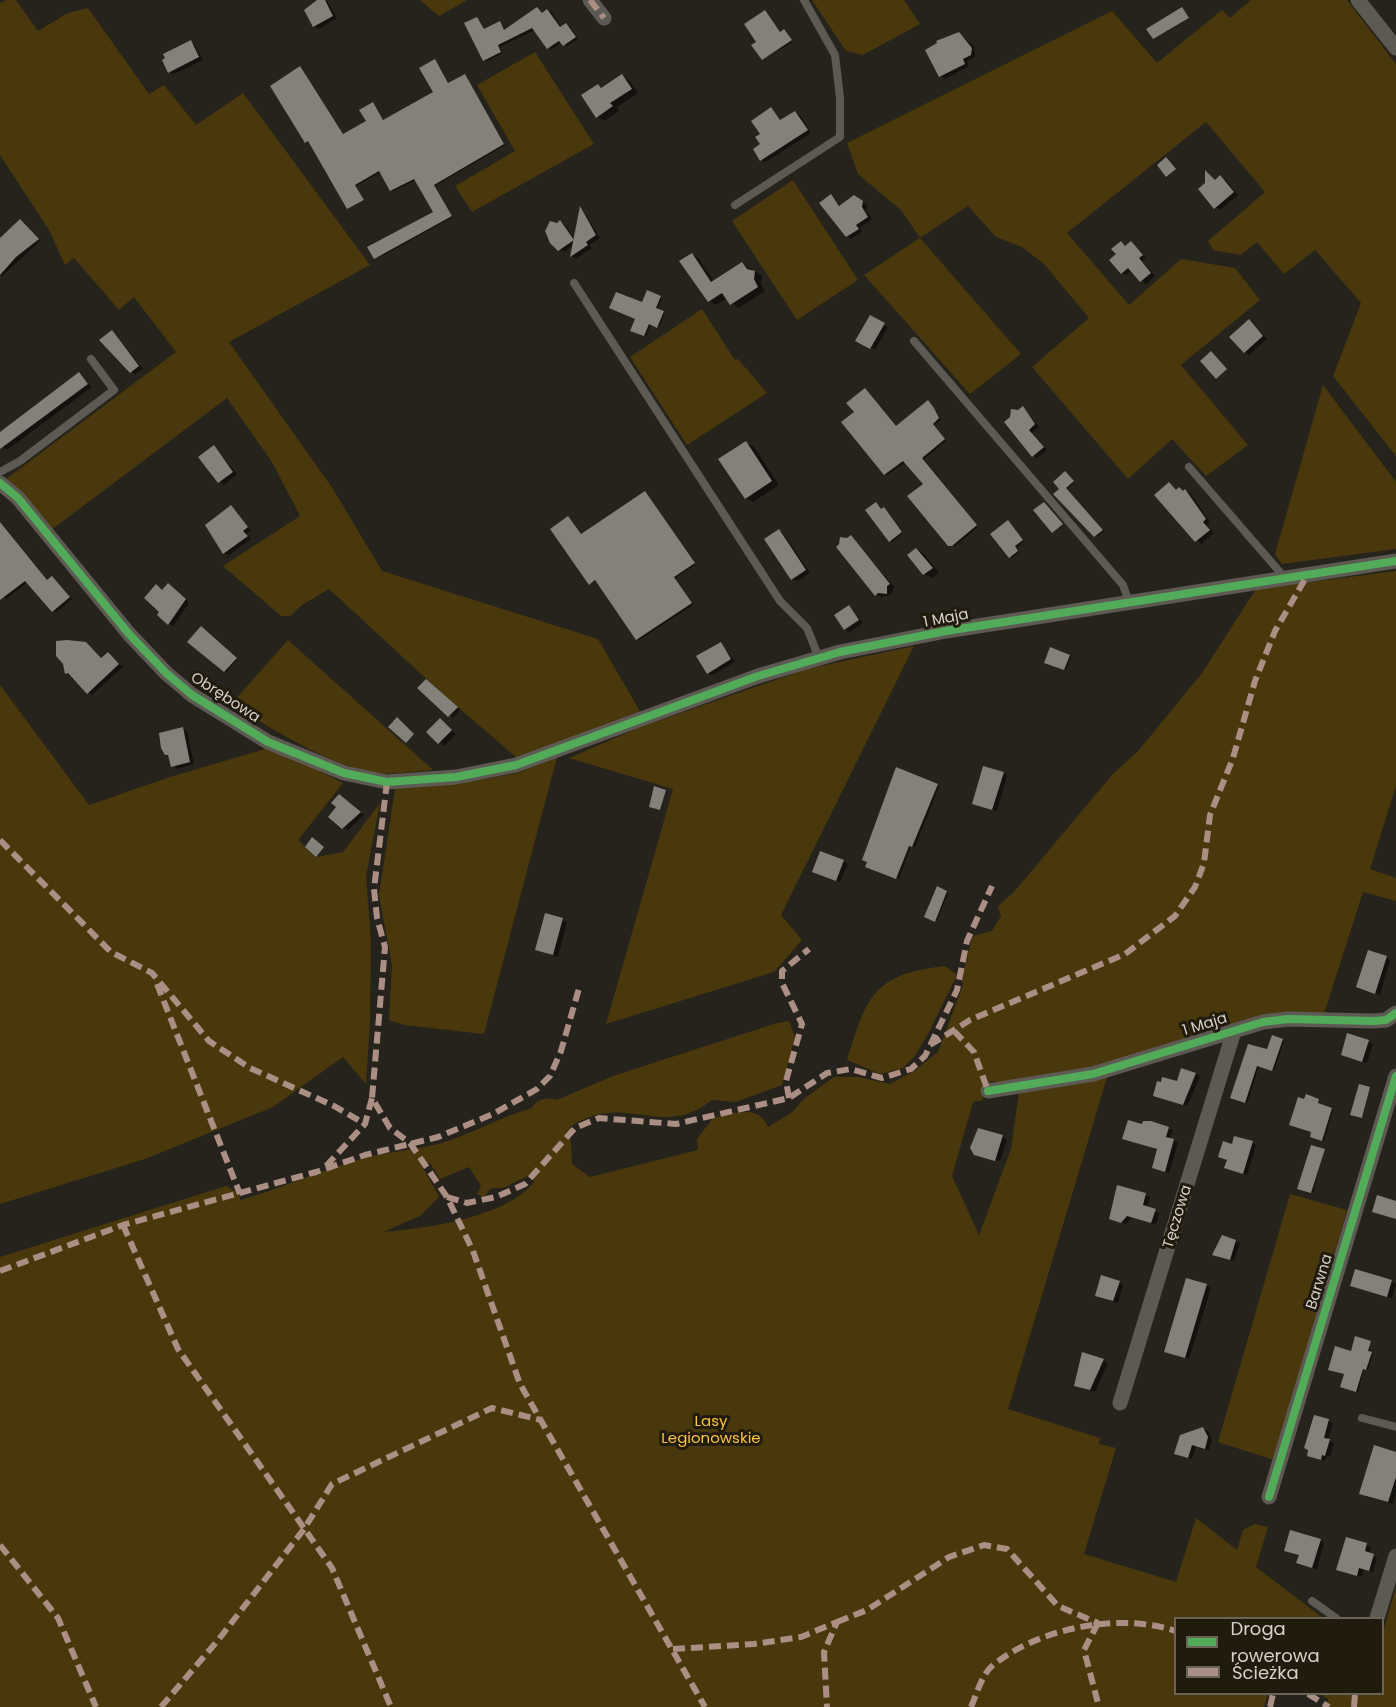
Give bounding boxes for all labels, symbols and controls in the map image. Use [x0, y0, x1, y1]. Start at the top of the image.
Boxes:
street label: 1 Maja [922, 606, 970, 632]
street label: Obrębowa [187, 669, 263, 727]
street label: 1 Maja [1181, 1010, 1229, 1040]
street label: Tęczowa [1160, 1183, 1196, 1251]
street label: Barwna [1303, 1252, 1337, 1312]
park label: Lasy Legionowskie [661, 1413, 761, 1448]
text: Droga rowerowa [1230, 1616, 1320, 1668]
legend [1174, 1617, 1384, 1695]
text: Ścieżka [1232, 1660, 1299, 1685]

